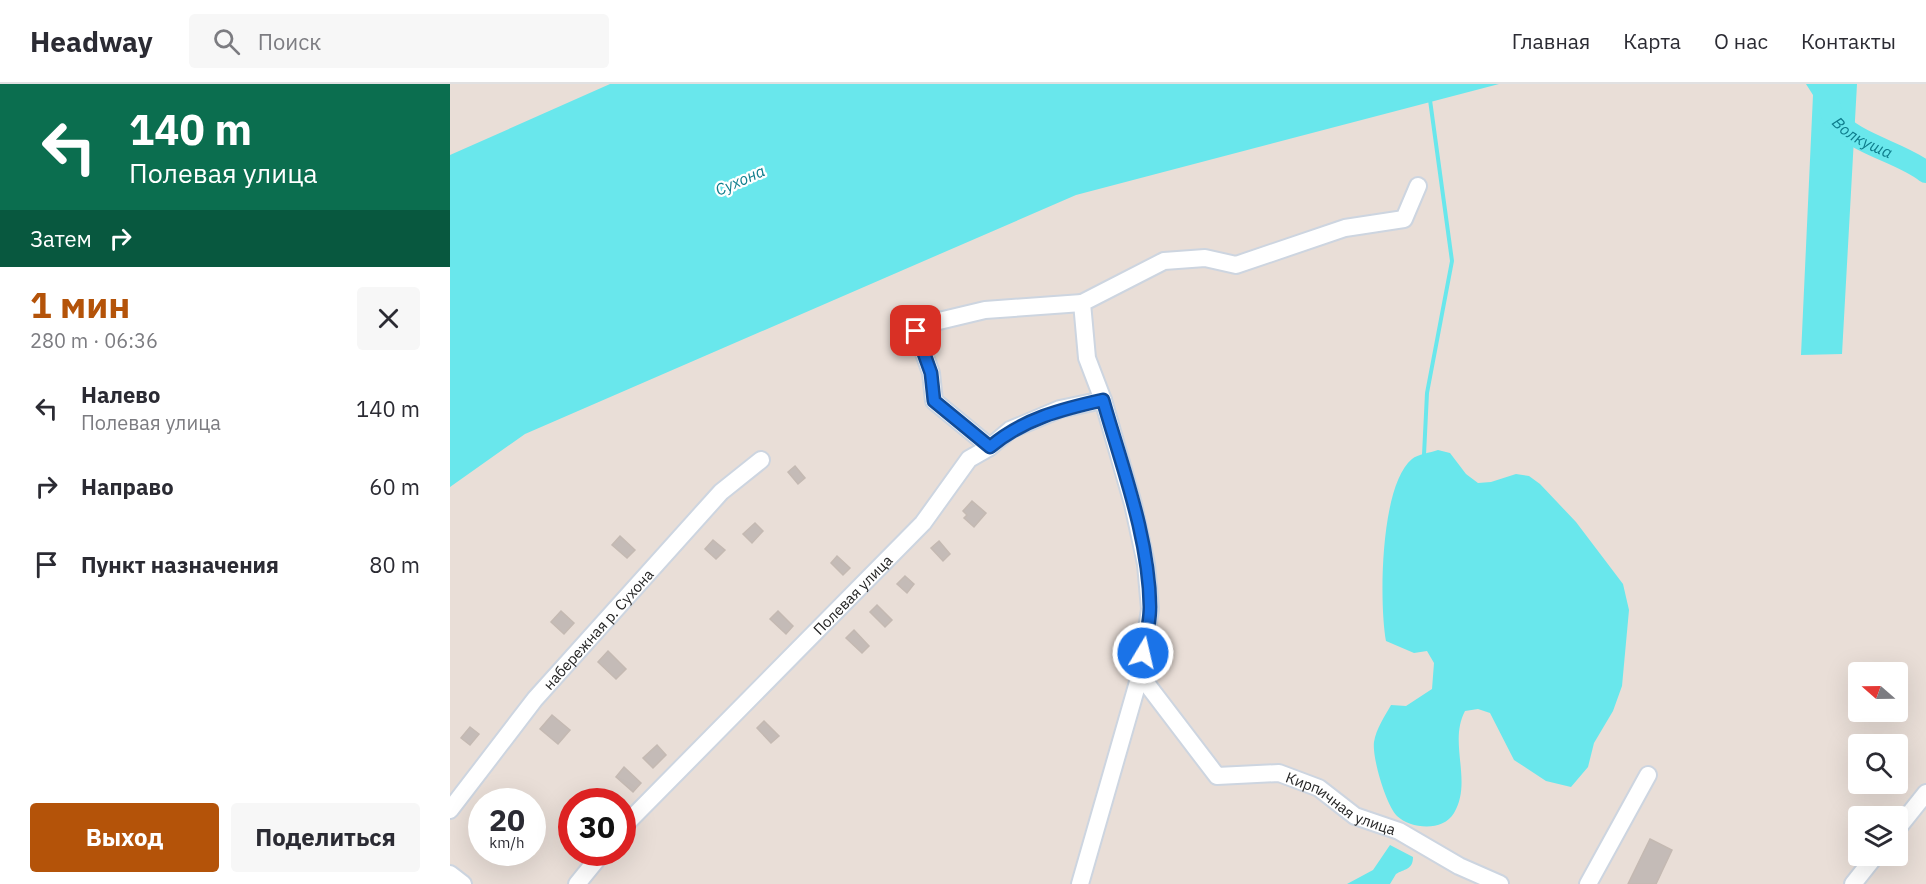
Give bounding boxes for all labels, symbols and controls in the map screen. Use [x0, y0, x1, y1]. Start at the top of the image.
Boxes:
search box [189, 14, 609, 68]
text: Headway [30, 23, 153, 60]
icon: search [210, 25, 243, 58]
text: Поиск [258, 27, 321, 56]
text: Главная [1512, 27, 1590, 55]
text: Карта [1623, 27, 1681, 55]
text: О нас [1714, 27, 1768, 55]
text: Контакты [1801, 27, 1896, 55]
text: 140 m [129, 102, 252, 157]
icon: left [30, 108, 108, 186]
water label: Волкуша [1828, 112, 1896, 162]
text: Полевая улица [129, 155, 318, 190]
water label: Сухона [712, 160, 768, 200]
icon: right [104, 222, 137, 255]
text: Затем [30, 224, 92, 253]
text: 1 мин [30, 281, 130, 328]
button: close [357, 287, 420, 350]
pin [890, 305, 941, 356]
icon: arrive [899, 314, 932, 347]
text: 280 m · 06:36 [30, 327, 158, 354]
text: Налево [81, 380, 160, 409]
icon: left [30, 392, 63, 425]
text: 140 m [356, 394, 420, 423]
text: Полевая улица [81, 409, 221, 436]
icon: right [30, 470, 63, 503]
text: Направо [81, 472, 174, 501]
text: 60 m [369, 472, 420, 501]
icon: arrive [30, 548, 63, 581]
text: Пункт назначения [81, 550, 279, 579]
text: 80 m [369, 550, 420, 579]
street label: Полевая улица [809, 551, 896, 639]
street label: набережная р. Сухона [539, 565, 657, 693]
position arrow [1111, 621, 1175, 685]
north arrow [1848, 662, 1908, 722]
map controls [1848, 662, 1908, 866]
button: search [1848, 734, 1908, 794]
street label: Кирпичная улица [1283, 767, 1398, 839]
speed limit sign: 30 [558, 788, 636, 866]
text: 20 [489, 800, 525, 839]
button: Выход [30, 803, 219, 872]
button: Поделиться [231, 803, 420, 872]
button: layers [1848, 806, 1908, 866]
text: km/h [489, 833, 525, 852]

